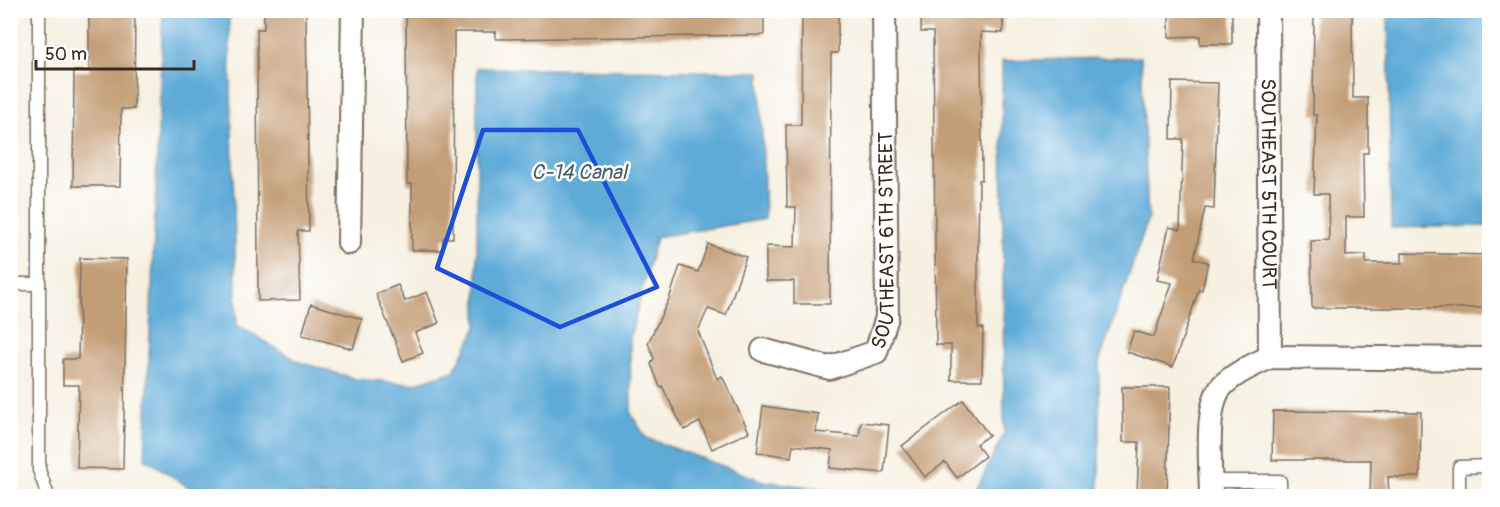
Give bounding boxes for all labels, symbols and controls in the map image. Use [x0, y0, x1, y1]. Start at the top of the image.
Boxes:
scale bar [36, 33, 194, 71]
text: 50 m [45, 43, 87, 66]
street label: SOUTHEAST 5TH COURT [1256, 78, 1282, 290]
street label: SOUTHEAST 6TH STREET [865, 132, 900, 352]
water label: C-14 Canal [531, 159, 629, 186]

